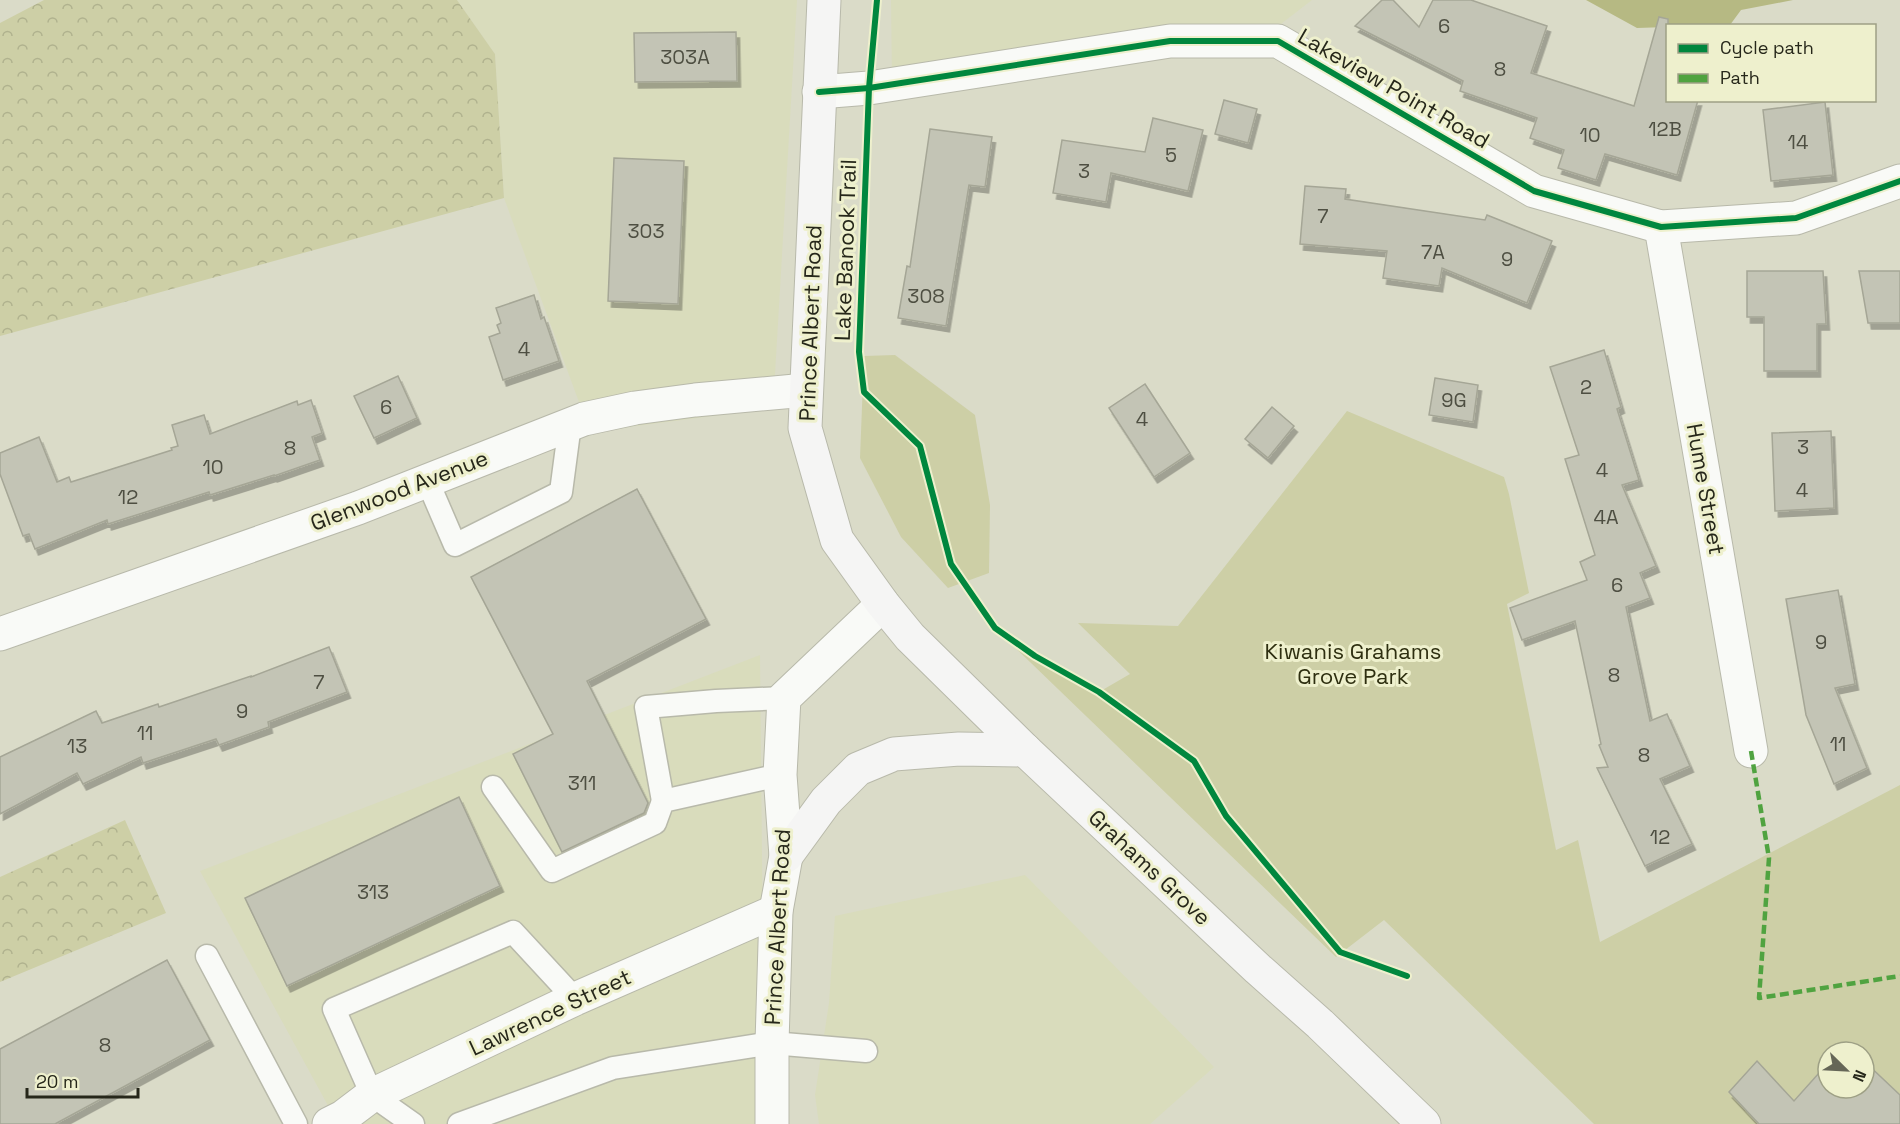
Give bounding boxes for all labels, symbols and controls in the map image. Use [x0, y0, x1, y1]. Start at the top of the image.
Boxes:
house number: 6 [1438, 13, 1450, 39]
street label: Lakeview Point Road [1293, 22, 1495, 154]
legend [1666, 24, 1876, 102]
text: Cycle path [1720, 36, 1814, 59]
house number: 303A [660, 44, 710, 70]
house number: 8 [1494, 56, 1506, 82]
text: Path [1720, 66, 1760, 89]
house number: 12B [1648, 116, 1682, 142]
house number: 10 [1579, 122, 1601, 148]
house number: 14 [1788, 129, 1808, 155]
house number: 5 [1165, 142, 1177, 168]
house number: 3 [1078, 158, 1090, 184]
street label: Lake Banook Trail [828, 159, 862, 341]
house number: 7 [1317, 203, 1329, 229]
house number: 303 [628, 218, 664, 244]
street label: Prince Albert Road [793, 224, 827, 422]
house number: 7A [1421, 239, 1445, 265]
house number: 9 [1501, 246, 1513, 272]
house number: 308 [907, 283, 945, 309]
house number: 4 [518, 336, 530, 362]
house number: 2 [1580, 374, 1592, 400]
house number: 9G [1441, 387, 1467, 413]
house number: 6 [380, 394, 392, 420]
house number: 4 [1136, 406, 1148, 432]
street label: Hume Street [1681, 421, 1731, 557]
house number: 3 [1797, 434, 1809, 460]
house number: 8 [284, 435, 296, 461]
street label: Glenwood Avenue [306, 443, 492, 537]
house number: 10 [202, 454, 224, 480]
house number: 4 [1596, 457, 1608, 483]
house number: 4 [1796, 477, 1808, 503]
house number: 12 [118, 484, 138, 510]
house number: 4A [1593, 504, 1619, 530]
house number: 6 [1611, 572, 1623, 598]
house number: 9 [1815, 629, 1827, 655]
park label: Kiwanis Grahams Grove Park [1265, 637, 1441, 690]
house number: 8 [1608, 662, 1620, 688]
house number: 7 [313, 669, 325, 695]
house number: 9 [236, 698, 248, 724]
house number: 11 [137, 720, 153, 746]
house number: 11 [1830, 731, 1846, 757]
house number: 13 [67, 733, 87, 759]
house number: 8 [1638, 742, 1650, 768]
house number: 311 [568, 770, 596, 796]
street label: Grahams Grove [1083, 803, 1217, 931]
house number: 12 [1650, 824, 1670, 850]
street label: Prince Albert Road [758, 828, 796, 1026]
house number: 313 [357, 879, 389, 905]
street label: Lawrence Street [465, 962, 635, 1062]
house number: 8 [99, 1032, 111, 1058]
north arrow [1816, 1040, 1876, 1100]
scale bar [27, 1061, 138, 1099]
text: N [1847, 1067, 1871, 1085]
text: 20 m [36, 1070, 79, 1093]

